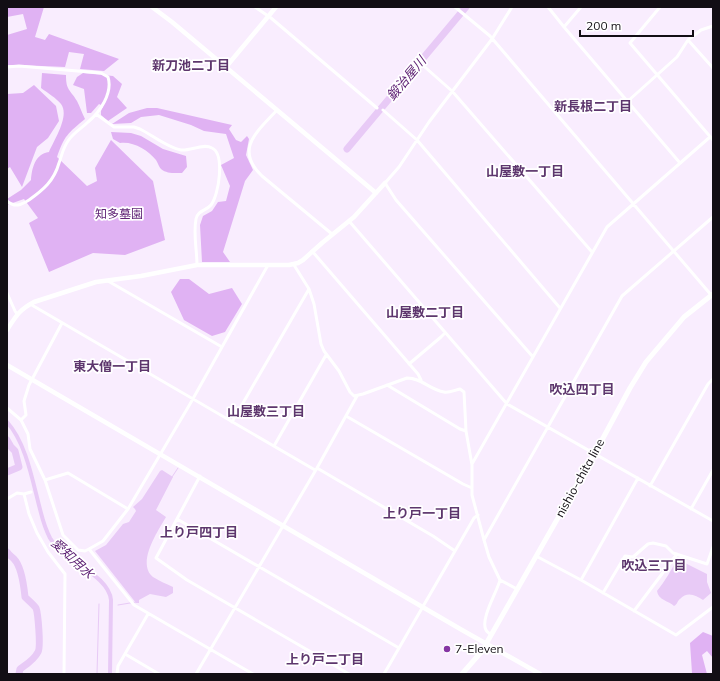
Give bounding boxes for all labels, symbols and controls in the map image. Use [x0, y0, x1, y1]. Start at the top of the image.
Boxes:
scale bar [580, 12, 693, 38]
text: 200 m [586, 18, 621, 33]
water label: 鍛治屋川 [383, 51, 430, 103]
district label: 新刀池二丁目 [152, 57, 230, 73]
district label: 新長根二丁目 [554, 98, 632, 114]
district label: 山屋敷一丁目 [486, 163, 564, 179]
park label: 知多墓園 [95, 206, 143, 221]
district label: 山屋敷二丁目 [386, 304, 464, 320]
district label: 東大僧一丁目 [73, 358, 151, 374]
district label: 吹込四丁目 [549, 381, 615, 397]
district label: 山屋敷三丁目 [227, 403, 305, 419]
street label: nishio-chita line [552, 436, 607, 520]
district label: 上り戸一丁目 [383, 505, 461, 521]
district label: 上り戸四丁目 [160, 524, 238, 540]
water label: 愛知用水 [49, 534, 99, 583]
district label: 吹込三丁目 [621, 557, 687, 573]
place label: 7-Eleven [455, 641, 504, 656]
marker: 7-Eleven [442, 644, 452, 654]
district label: 上り戸二丁目 [286, 651, 364, 667]

